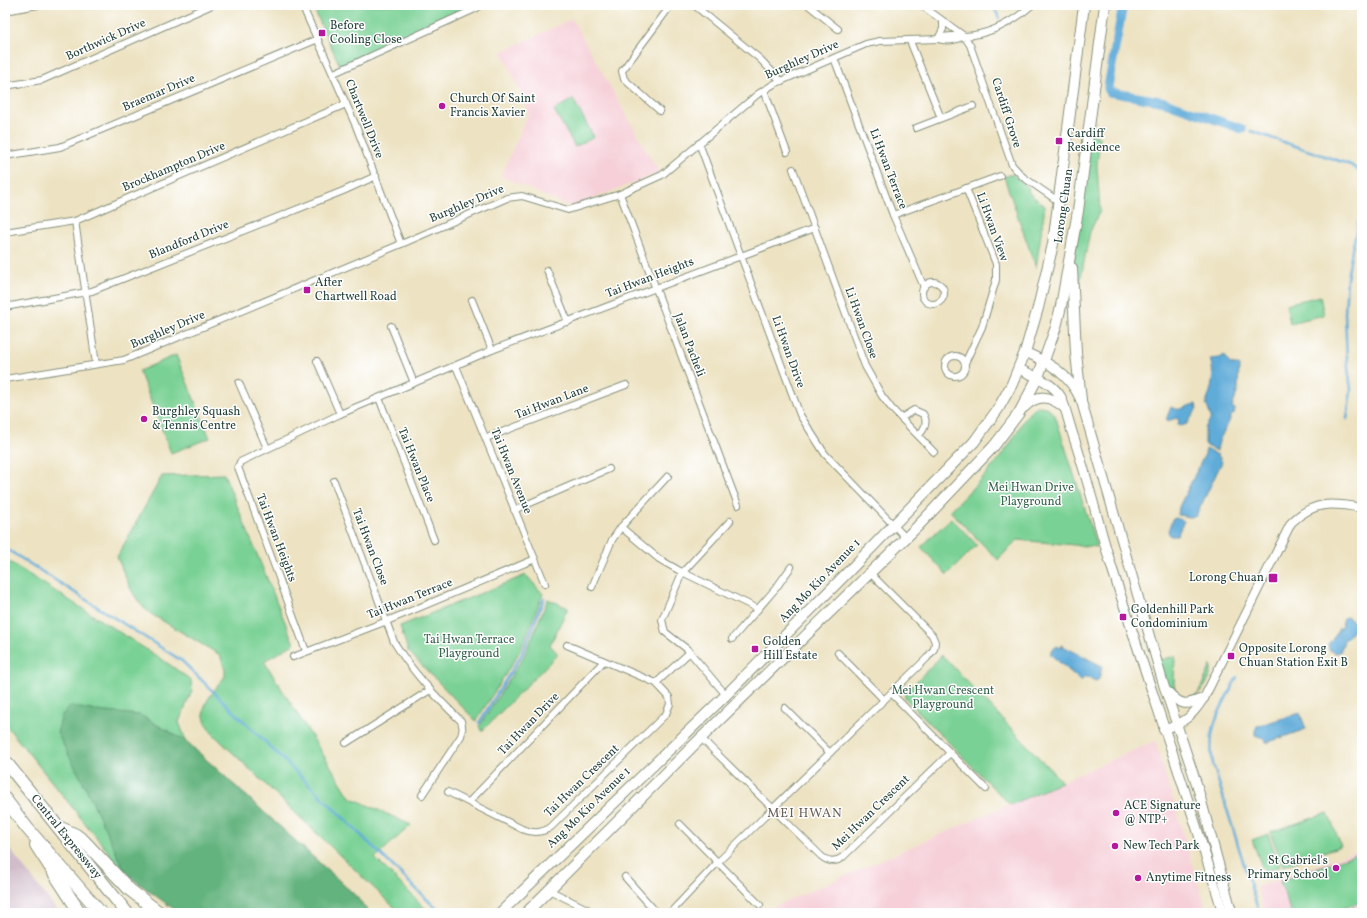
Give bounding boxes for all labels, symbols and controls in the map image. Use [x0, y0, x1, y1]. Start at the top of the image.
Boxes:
street label: Borthwick Drive [63, 15, 149, 65]
place label: Before Cooling Close [330, 18, 402, 48]
marker: Before Cooling Close [317, 28, 327, 38]
street label: Burghley Drive [762, 36, 842, 83]
street label: Braemar Drive [120, 70, 198, 116]
street label: Cardiff Grove [987, 76, 1025, 150]
street label: Chartwell Drive [341, 77, 387, 161]
place label: Church Of Saint Francis Xavier [450, 91, 535, 121]
marker: Church Of Saint Francis Xavier [437, 101, 447, 111]
street label: Li Hwan Terrace [865, 126, 911, 212]
place label: Cardiff Residence [1067, 126, 1120, 156]
marker: Cardiff Residence [1054, 136, 1064, 146]
street label: Brockhampton Drive [120, 138, 228, 196]
street label: Lorong Chuan [1051, 168, 1077, 244]
street label: Burghley Drive [427, 181, 507, 227]
street label: Li Hwan View [972, 190, 1012, 264]
street label: Blandford Drive [147, 217, 232, 263]
street label: Tai Hwan Heights [604, 254, 696, 302]
place label: After Chartwell Road [315, 275, 397, 305]
marker: After Chartwell Road [302, 285, 312, 295]
street label: Li Hwan Close [841, 285, 881, 361]
street label: Burghley Drive [128, 307, 208, 353]
street label: Jalan Pacheli [670, 311, 709, 380]
street label: Li Hwan Drive [768, 314, 809, 391]
street label: Tai Hwan Lane [513, 380, 591, 423]
place label: Burghley Squash & Tennis Centre [152, 404, 240, 434]
marker: Burghley Squash & Tennis Centre [139, 414, 149, 424]
street label: Tai Hwan Place [394, 425, 438, 505]
street label: Tai Hwan Avenue [486, 426, 536, 517]
park label: Mei Hwan Drive Playground [988, 480, 1074, 510]
street label: Tai Hwan Heights [252, 492, 300, 584]
street label: Tai Hwan Close [348, 506, 392, 588]
street label: Ang Mo Kio Avenue 1 [776, 536, 864, 626]
place label: Lorong Chuan [1189, 570, 1264, 586]
marker: Lorong Chuan [1267, 572, 1279, 584]
street label: Tai Hwan Terrace [365, 574, 455, 623]
place label: Goldenhill Park Condominium [1131, 602, 1215, 632]
marker: Goldenhill Park Condominium [1118, 612, 1128, 622]
park label: Tai Hwan Terrace Playground [424, 632, 515, 662]
place label: Golden Hill Estate [763, 634, 818, 664]
place label: Opposite Lorong Chuan Station Exit B [1239, 641, 1348, 671]
marker: Golden Hill Estate [750, 644, 760, 654]
marker: Opposite Lorong Chuan Station Exit B [1226, 651, 1236, 661]
park label: Mei Hwan Crescent Playground [892, 683, 994, 713]
street label: Tai Hwan Drive [495, 689, 563, 759]
street label: Tai Hwan Crescent [541, 741, 623, 821]
street label: Ang Mo Kio Avenue 1 [544, 764, 634, 852]
street label: Mei Hwan Crescent [829, 772, 913, 854]
street label: Central Expressway [27, 791, 105, 883]
place label: ACE Signature @ NTP+ [1124, 798, 1201, 828]
district label: MEI HWAN [767, 805, 843, 823]
marker: ACE Signature @ NTP+ [1111, 808, 1121, 818]
place label: New Tech Park [1123, 838, 1200, 854]
marker: New Tech Park [1110, 841, 1120, 851]
place label: St Gabriel's Primary School [1247, 853, 1328, 883]
marker: St Gabriel's Primary School [1331, 863, 1341, 873]
place label: Anytime Fitness [1146, 870, 1231, 886]
marker: Anytime Fitness [1133, 873, 1143, 883]

